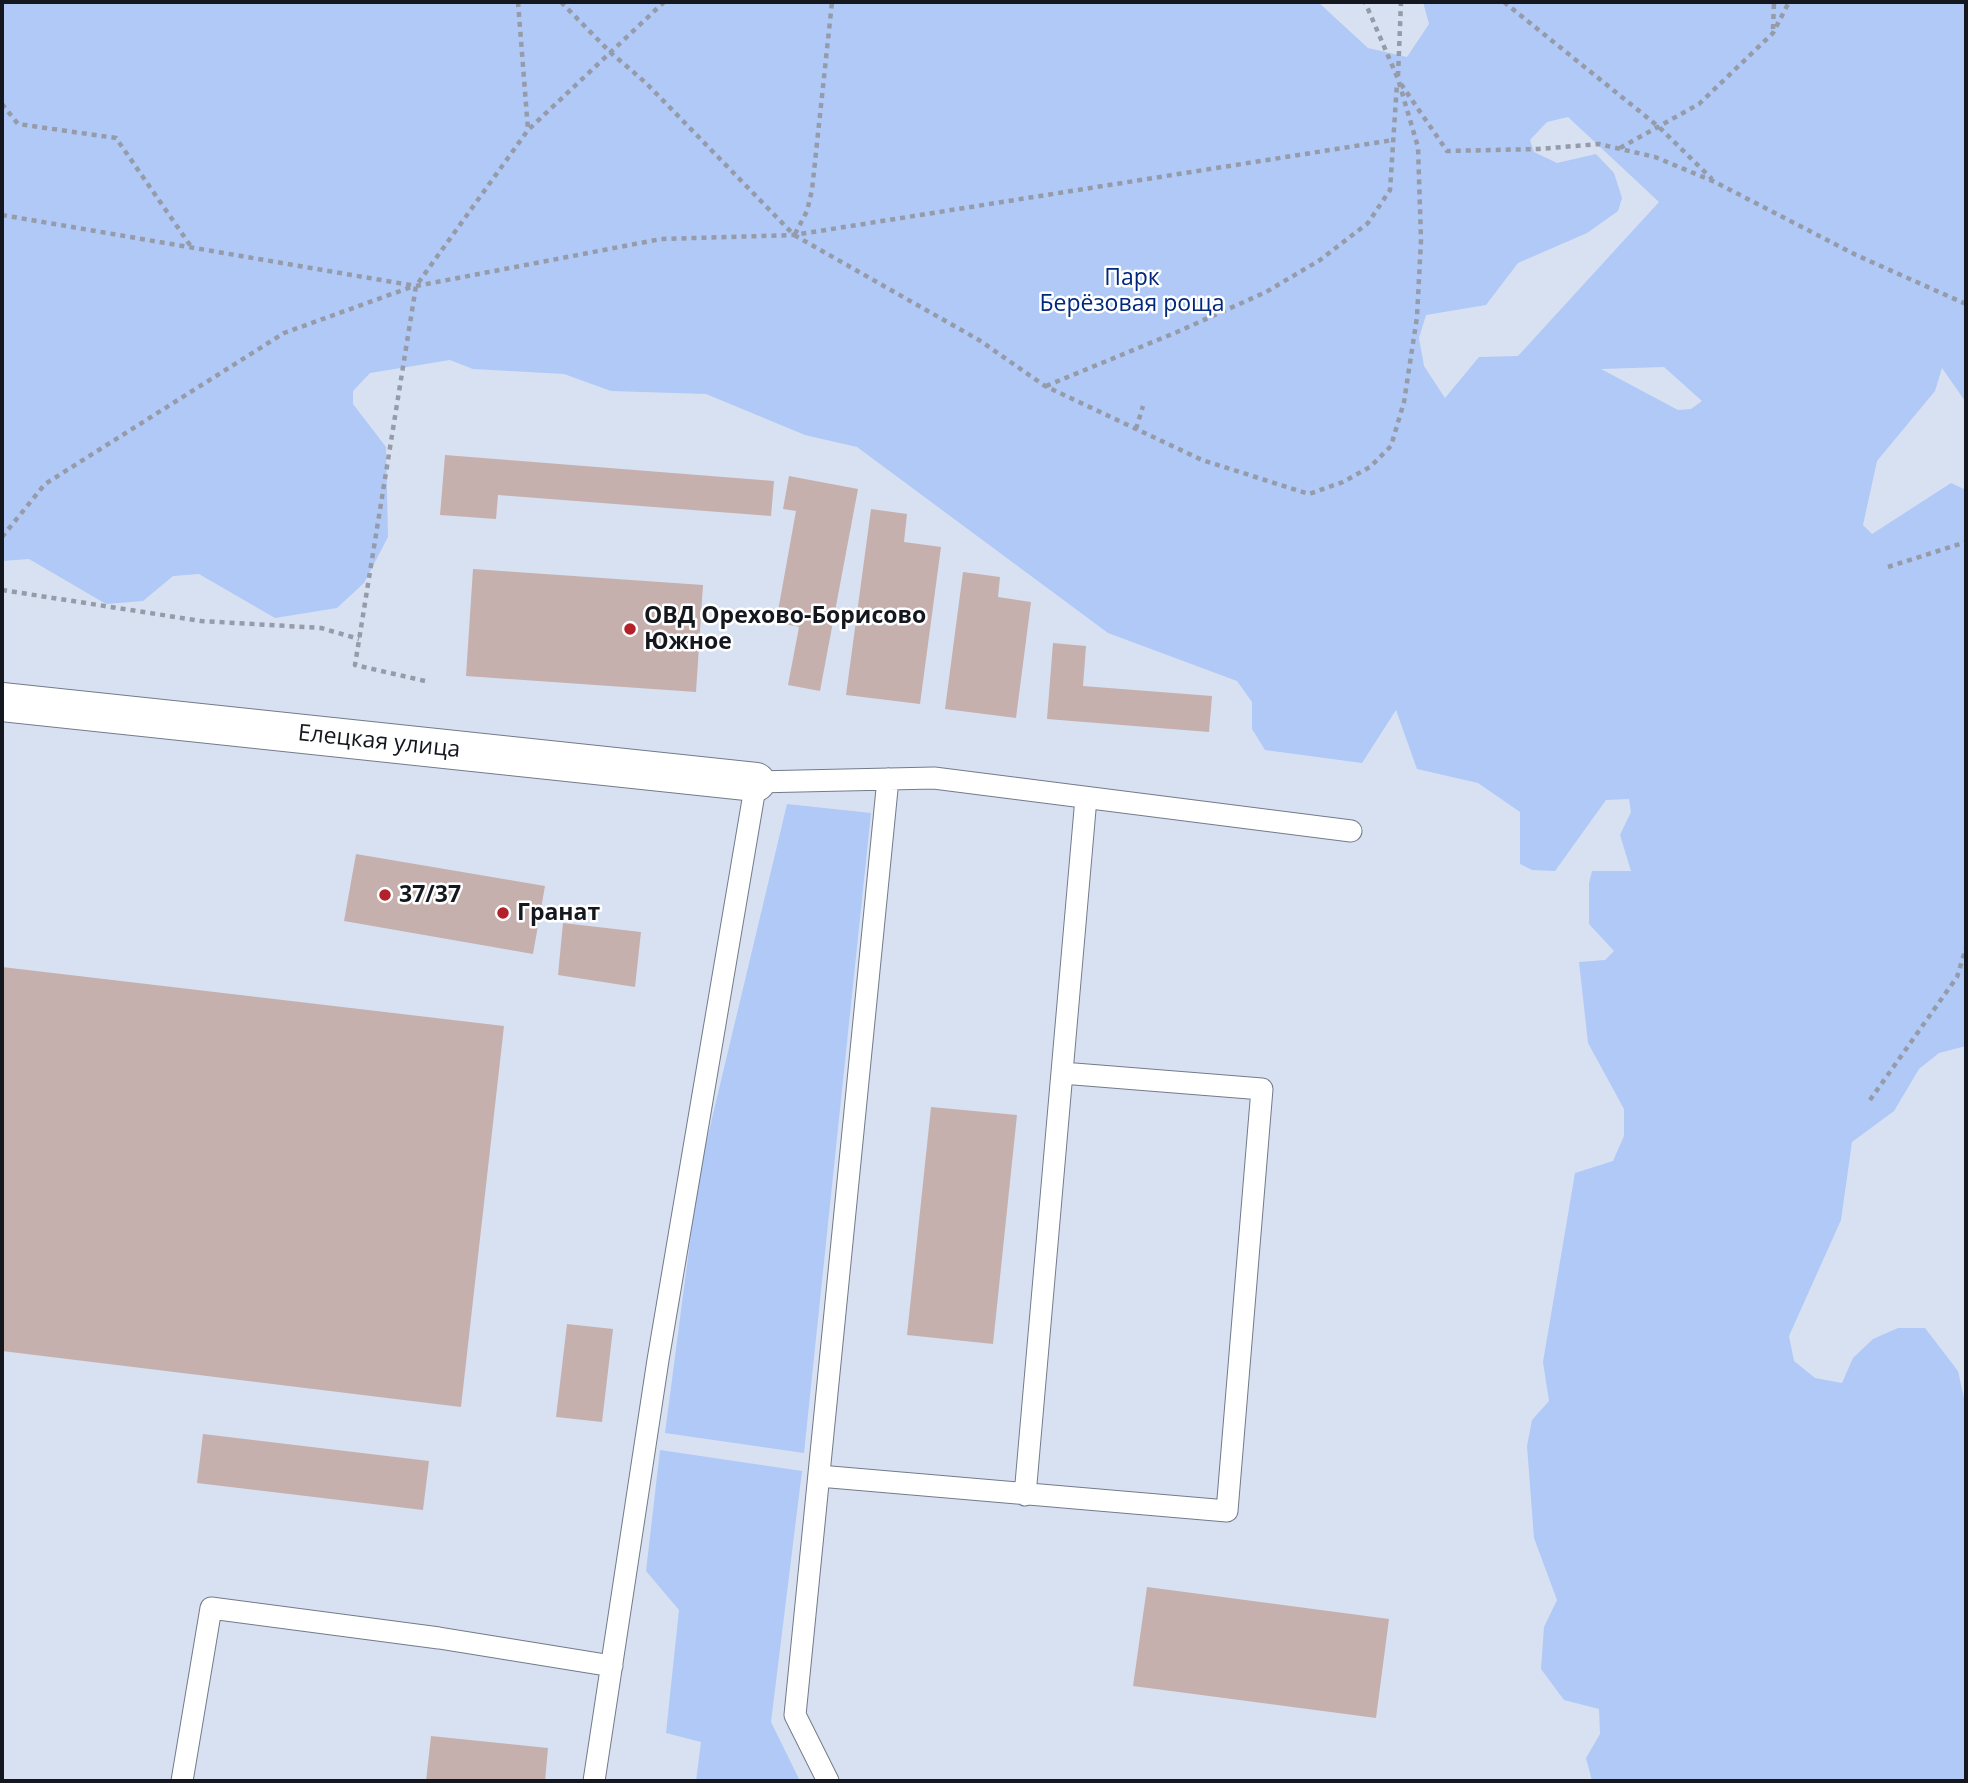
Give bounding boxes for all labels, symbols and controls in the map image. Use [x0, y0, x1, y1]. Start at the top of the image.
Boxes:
park label: Парк Берёзовая роща [1040, 264, 1224, 318]
place label: ОВД Орехово-Борисово Южное [644, 602, 926, 656]
marker: ОВД Орехово-Борисово Южное [622, 621, 638, 637]
street label: Елецкая улица [296, 720, 462, 764]
place label: 37/37 [399, 881, 461, 909]
marker: 37/37 [377, 887, 393, 903]
place label: Гранат [517, 899, 600, 927]
marker: Гранат [495, 905, 511, 921]

